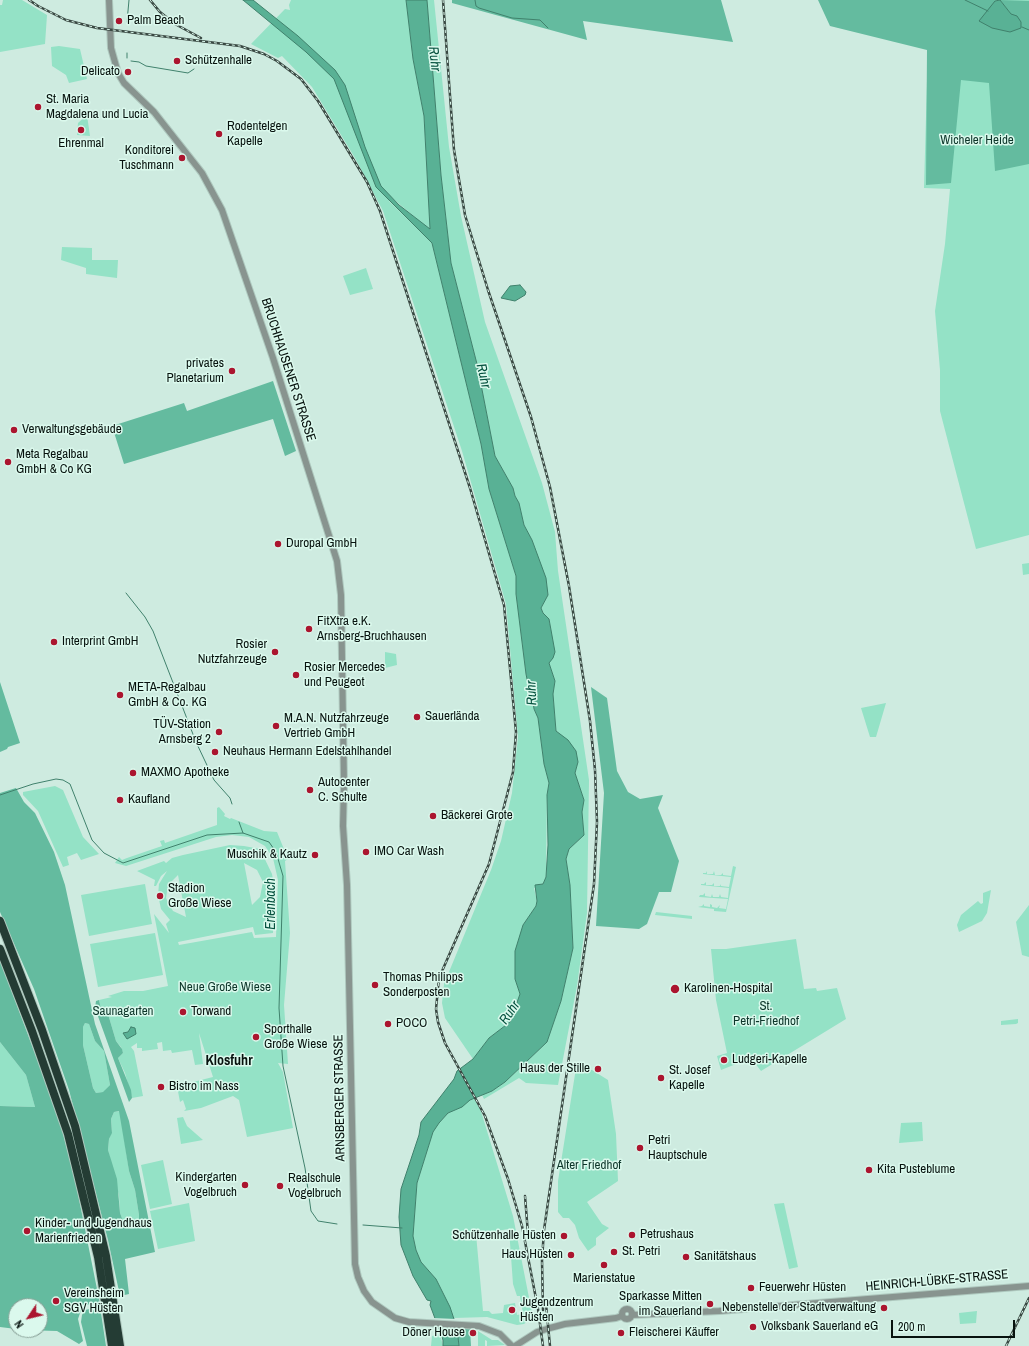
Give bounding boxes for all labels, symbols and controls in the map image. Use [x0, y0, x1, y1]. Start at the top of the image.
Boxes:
place label: Palm Beach [127, 13, 184, 29]
marker: Palm Beach [114, 16, 124, 26]
water label: Ruhr [424, 46, 444, 72]
place label: Schützenhalle [185, 53, 252, 69]
marker: Schützenhalle [172, 56, 182, 66]
place label: Delicato [81, 64, 120, 80]
marker: Delicato [123, 67, 133, 77]
place label: St. Maria Magdalena und Lucia [46, 92, 149, 123]
marker: St. Maria Magdalena und Lucia [33, 102, 43, 112]
place label: Rodentelgen Kapelle [227, 119, 287, 150]
marker: Ehrenmal [76, 125, 86, 135]
marker: Rodentelgen Kapelle [214, 129, 224, 139]
park label: Wicheler Heide [940, 133, 1014, 149]
place label: Ehrenmal [58, 136, 104, 152]
place label: Konditorei Tuschmann [119, 143, 174, 174]
marker: Konditorei Tuschmann [177, 153, 187, 163]
street label: BRUCHHAUSENER STRASSE [257, 296, 319, 444]
place label: privates Planetarium [167, 356, 224, 387]
water label: Ruhr [472, 362, 494, 390]
marker: privates Planetarium [227, 366, 237, 376]
place label: Verwaltungsgebäude [22, 422, 122, 438]
marker: Verwaltungsgebäude [9, 425, 19, 435]
place label: Meta Regalbau GmbH & Co KG [16, 447, 92, 478]
marker: Meta Regalbau GmbH & Co KG [3, 457, 13, 467]
place label: Duropal GmbH [286, 536, 357, 552]
marker: Duropal GmbH [273, 539, 283, 549]
place label: FitXtra e.K. Arnsberg-Bruchhausen [317, 614, 427, 645]
marker: FitXtra e.K. Arnsberg-Bruchhausen [304, 624, 314, 634]
place label: Interprint GmbH [62, 634, 138, 650]
marker: Interprint GmbH [49, 637, 59, 647]
place label: Rosier Nutzfahrzeuge [198, 637, 267, 668]
marker: Rosier Nutzfahrzeuge [270, 647, 280, 657]
place label: Rosier Mercedes und Peugeot [304, 660, 385, 691]
marker: Rosier Mercedes und Peugeot [291, 670, 301, 680]
place label: META-Regalbau GmbH & Co. KG [128, 680, 207, 711]
water label: Ruhr [523, 680, 541, 706]
marker: META-Regalbau GmbH & Co. KG [115, 690, 125, 700]
place label: Sauerlända [425, 709, 480, 725]
place label: M.A.N. Nutzfahrzeuge Vertrieb GmbH [284, 711, 389, 742]
marker: Sauerlända [412, 712, 422, 722]
place label: TÜV-Station Arnsberg 2 [153, 717, 211, 748]
marker: M.A.N. Nutzfahrzeuge Vertrieb GmbH [271, 721, 281, 731]
marker: TÜV-Station Arnsberg 2 [214, 727, 224, 737]
place label: Neuhaus Hermann Edelstahlhandel [223, 744, 391, 760]
marker: Neuhaus Hermann Edelstahlhandel [210, 747, 220, 757]
place label: MAXMO Apotheke [141, 765, 229, 781]
marker: MAXMO Apotheke [128, 768, 138, 778]
place label: Autocenter C. Schulte [318, 775, 370, 806]
marker: Autocenter C. Schulte [305, 785, 315, 795]
place label: Kaufland [128, 792, 170, 808]
marker: Kaufland [115, 795, 125, 805]
place label: Bäckerei Grote [441, 808, 513, 824]
marker: Bäckerei Grote [428, 811, 438, 821]
place label: IMO Car Wash [374, 844, 444, 860]
place label: Muschik & Kautz [227, 847, 307, 863]
marker: IMO Car Wash [361, 847, 371, 857]
marker: Muschik & Kautz [310, 850, 320, 860]
water label: Erlenbach [263, 878, 279, 930]
place label: Stadion Große Wiese [168, 881, 231, 912]
marker: Stadion Große Wiese [155, 891, 165, 901]
place label: Thomas Philipps Sonderposten [383, 970, 463, 1001]
park label: Neue Große Wiese [179, 980, 271, 996]
marker: Thomas Philipps Sonderposten [370, 980, 380, 990]
place label: Karolinen-Hospital [684, 981, 772, 997]
marker: Karolinen-Hospital [669, 983, 681, 995]
water label: Ruhr [496, 998, 524, 1028]
park label: St. Petri-Friedhof [733, 999, 799, 1030]
park label: Saunagarten [92, 1004, 154, 1020]
place label: Torwand [191, 1004, 231, 1020]
marker: Torwand [178, 1007, 188, 1017]
place label: POCO [396, 1016, 427, 1032]
marker: POCO [383, 1019, 393, 1029]
place label: Sporthalle Große Wiese [264, 1022, 327, 1053]
marker: Sporthalle Große Wiese [251, 1032, 261, 1042]
street label: ARNSBERGER STRASSE [331, 1034, 349, 1162]
place label: Ludgeri-Kapelle [732, 1052, 807, 1068]
district label: Klosfuhr [205, 1053, 253, 1069]
marker: Ludgeri-Kapelle [719, 1055, 729, 1065]
place label: Haus der Stille [520, 1061, 590, 1077]
place label: St. Josef Kapelle [669, 1063, 710, 1094]
marker: Haus der Stille [593, 1064, 603, 1074]
marker: St. Josef Kapelle [656, 1073, 666, 1083]
place label: Bistro im Nass [169, 1079, 239, 1095]
marker: Bistro im Nass [156, 1082, 166, 1092]
place label: Petri Hauptschule [648, 1133, 707, 1164]
marker: Petri Hauptschule [635, 1143, 645, 1153]
park label: Alter Friedhof [557, 1158, 621, 1174]
place label: Kita Pusteblume [877, 1162, 955, 1178]
marker: Kita Pusteblume [864, 1165, 874, 1175]
place label: Kindergarten Vogelbruch [175, 1170, 237, 1201]
place label: Realschule Vogelbruch [288, 1171, 341, 1202]
marker: Kindergarten Vogelbruch [240, 1180, 250, 1190]
marker: Realschule Vogelbruch [275, 1181, 285, 1191]
place label: Kinder- und Jugendhaus Marienfrieden [35, 1216, 152, 1247]
marker: Kinder- und Jugendhaus Marienfrieden [22, 1226, 32, 1236]
place label: Petrushaus [640, 1227, 694, 1243]
place label: Schützenhalle Hüsten [452, 1228, 556, 1244]
marker: Petrushaus [627, 1230, 637, 1240]
marker: Schützenhalle Hüsten [559, 1231, 569, 1241]
place label: St. Petri [622, 1244, 661, 1260]
place label: Haus Hüsten [501, 1247, 563, 1263]
marker: St. Petri [609, 1247, 619, 1257]
place label: Sanitätshaus [694, 1249, 756, 1265]
marker: Haus Hüsten [566, 1250, 576, 1260]
marker: Sanitätshaus [681, 1252, 691, 1262]
marker: Marienstatue [599, 1260, 609, 1270]
street label: HEINRICH-LÜBKE-STRASSE [865, 1267, 1009, 1295]
place label: Marienstatue [573, 1271, 635, 1287]
place label: Feuerwehr Hüsten [759, 1280, 846, 1296]
marker: Feuerwehr Hüsten [746, 1283, 756, 1293]
place label: Vereinsheim SGV Hüsten [64, 1286, 124, 1317]
place label: Sparkasse Mitten im Sauerland [619, 1289, 702, 1320]
place label: Jugendzentrum Hüsten [520, 1295, 593, 1326]
marker: Vereinsheim SGV Hüsten [51, 1296, 61, 1306]
north arrow [8, 1298, 48, 1338]
marker: Sparkasse Mitten im Sauerland [705, 1299, 715, 1309]
place label: Nebenstelle der Stadtverwaltung [722, 1300, 876, 1316]
marker: Nebenstelle der Stadtverwaltung [879, 1303, 889, 1313]
marker: Jugendzentrum Hüsten [507, 1305, 517, 1315]
scale bar [893, 1312, 1017, 1338]
text: N [11, 1318, 27, 1331]
place label: Volksbank Sauerland eG [761, 1319, 878, 1335]
text: 200 m [898, 1319, 925, 1335]
marker: Volksbank Sauerland eG [748, 1322, 758, 1332]
place label: Döner House [402, 1325, 465, 1341]
place label: Fleischerei Käuffer [629, 1325, 719, 1341]
marker: Döner House [468, 1328, 478, 1338]
marker: Fleischerei Käuffer [616, 1328, 626, 1338]

